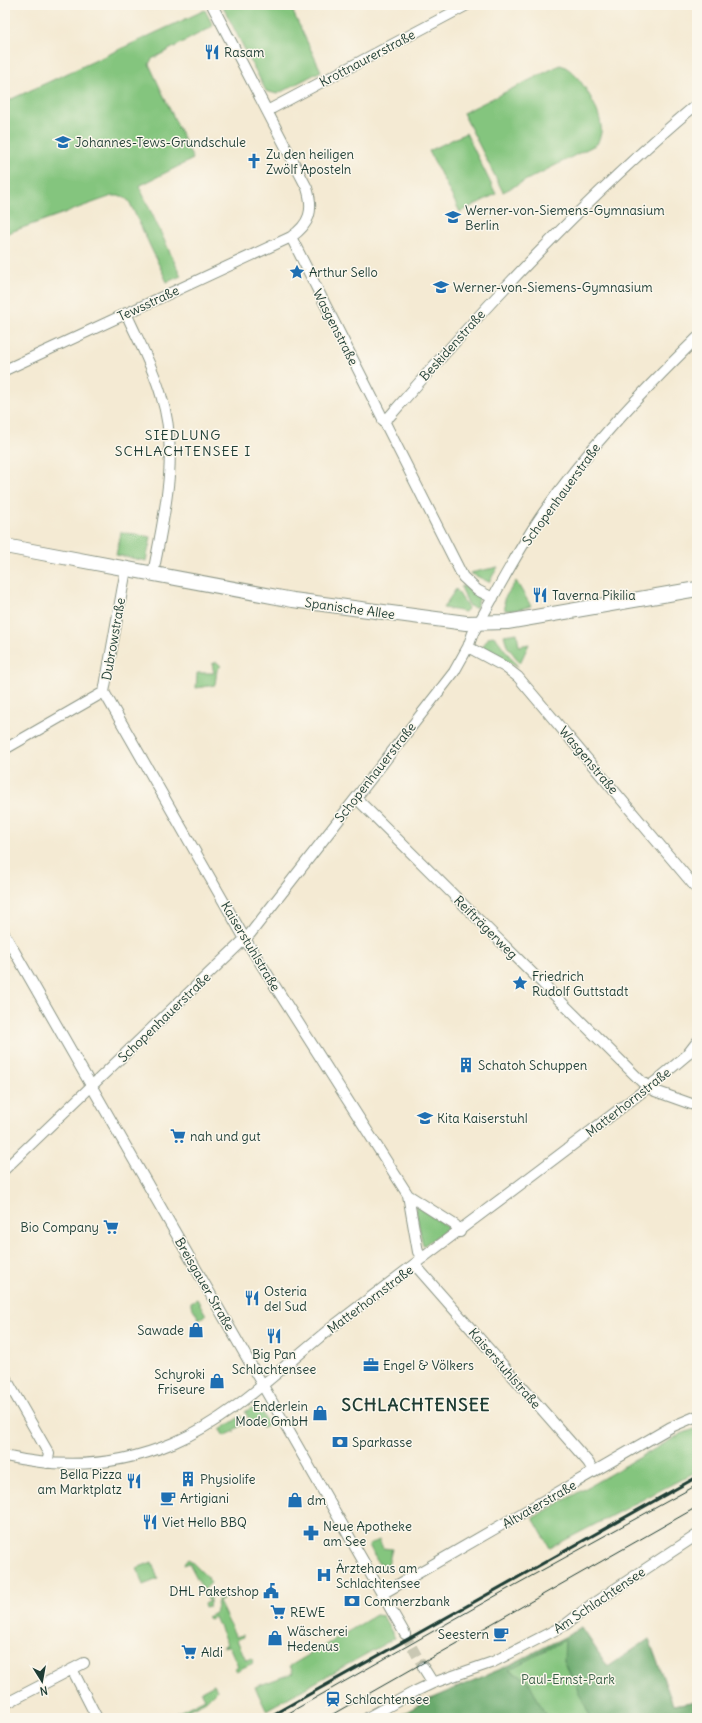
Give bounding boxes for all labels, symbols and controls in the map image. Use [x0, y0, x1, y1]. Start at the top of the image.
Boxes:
street label: Krottnaurerstraße [317, 26, 418, 91]
restaurant icon: Rasam [203, 43, 221, 61]
place label: Rasam [224, 44, 264, 61]
school or university icon: Johannes-Tews-Grundschule [54, 133, 72, 151]
place label: Johannes-Tews-Grundschule [75, 134, 246, 151]
place label: Zu den heiligen Zwölf Aposteln [266, 146, 354, 178]
church icon: Zu den heiligen Zwölf Aposteln [245, 152, 263, 170]
place label: Werner-von-Siemens-Gymnasium Berlin [465, 202, 665, 234]
school or university icon: Werner-von-Siemens-Gymnasium Berlin [444, 208, 462, 226]
place icon: Arthur Sello [288, 263, 306, 281]
place label: Arthur Sello [309, 264, 378, 281]
school or university icon: Werner-von-Siemens-Gymnasium [432, 278, 450, 296]
place label: Werner-von-Siemens-Gymnasium [453, 279, 653, 296]
street label: Tewsstraße [115, 282, 182, 325]
street label: Wasgenstraße [309, 286, 362, 368]
street label: Beskidenstraße [416, 306, 489, 384]
district label: SIEDLUNG SCHLACHTENSEE I [115, 426, 251, 460]
street label: Schopenhauerstraße [519, 440, 604, 549]
restaurant icon: Taverna Pikilia [531, 586, 549, 604]
place label: Taverna Pikilia [552, 587, 636, 604]
street label: Spanische Allee [304, 594, 396, 623]
street label: Dubrowstraße [98, 596, 129, 682]
street label: Schopenhauerstraße [331, 719, 420, 826]
street label: Wasgenstraße [555, 723, 622, 798]
street label: Reifträgerweg [450, 892, 521, 963]
street label: Kaiserstuhlstraße [217, 898, 284, 994]
place label: Friedrich Rudolf Guttstadt [532, 968, 629, 1000]
street label: Schopenhauerstraße [114, 969, 214, 1066]
place icon: Friedrich Rudolf Guttstadt [511, 974, 529, 992]
building icon: Schatoh Schuppen [457, 1056, 475, 1074]
place label: Schatoh Schuppen [478, 1057, 588, 1074]
street label: Matterhornstraße [582, 1064, 674, 1141]
school or university icon: Kita Kaiserstuhl [416, 1109, 434, 1127]
place label: Kita Kaiserstuhl [437, 1110, 528, 1127]
supermarket icon: nah und gut [169, 1127, 187, 1145]
place label: nah und gut [190, 1128, 261, 1145]
supermarket icon: Bio Company [102, 1218, 120, 1236]
place label: Bio Company [20, 1219, 99, 1236]
street label: Breisgauer Straße [171, 1235, 238, 1334]
street label: Matterhornstraße [324, 1261, 417, 1337]
place label: Osteria del Sud [264, 1283, 307, 1315]
restaurant icon: Osteria del Sud [243, 1289, 261, 1307]
shop icon: Sawade [187, 1321, 205, 1339]
place label: Sawade [137, 1322, 184, 1339]
street label: Kaiserstuhlstraße [465, 1324, 544, 1412]
restaurant icon: Big Pan Schlachtensee [265, 1327, 283, 1345]
place label: Big Pan Schlachtensee [232, 1346, 316, 1378]
office icon: Engel & Völkers [362, 1356, 380, 1374]
place label: Engel & Völkers [383, 1357, 474, 1374]
place label: Schyroki Friseure [154, 1366, 205, 1398]
shop icon: Schyroki Friseure [208, 1372, 226, 1390]
district label: SCHLACHTENSEE [341, 1394, 491, 1416]
place label: Enderlein Mode GmbH [235, 1398, 308, 1430]
shop icon: Enderlein Mode GmbH [311, 1404, 329, 1422]
bank icon: Sparkasse [331, 1433, 349, 1451]
place label: Sparkasse [352, 1434, 412, 1451]
place label: Bella Pizza am Marktplatz [38, 1466, 122, 1498]
building icon: Physiolife [179, 1470, 197, 1488]
place label: Physiolife [200, 1471, 256, 1488]
restaurant icon: Bella Pizza am Marktplatz [125, 1472, 143, 1490]
street label: Altvaterstraße [499, 1476, 579, 1532]
cafe icon: Artigiani [159, 1489, 177, 1507]
place label: Artigiani [180, 1490, 229, 1507]
shop icon: dm [286, 1491, 304, 1509]
place label: dm [307, 1492, 326, 1509]
restaurant icon: Viet Hello BBQ [141, 1513, 159, 1531]
place label: Viet Hello BBQ [162, 1514, 247, 1531]
place label: Neue Apotheke am See [323, 1518, 412, 1550]
pharmacy icon: Neue Apotheke am See [302, 1524, 320, 1542]
place label: Ärztehaus am Schlachtensee [336, 1559, 420, 1592]
street label: Am Schlachtensee [550, 1563, 648, 1637]
hospital icon: Ärztehaus am Schlachtensee [315, 1566, 333, 1584]
public building icon: DHL Paketshop [262, 1582, 280, 1600]
place label: DHL Paketshop [169, 1583, 259, 1600]
bank icon: Commerzbank [343, 1592, 361, 1610]
place label: Commerzbank [364, 1593, 450, 1610]
supermarket icon: REWE [269, 1603, 287, 1621]
place label: REWE [290, 1604, 326, 1621]
place label: Wäscherei Hedenus [287, 1623, 348, 1655]
cafe icon: Seestern [492, 1625, 510, 1643]
place label: Seestern [438, 1626, 489, 1643]
shop icon: Wäscherei Hedenus [266, 1629, 284, 1647]
supermarket icon: Aldi [180, 1643, 198, 1661]
place label: Aldi [201, 1644, 223, 1661]
north arrow [22, 1661, 62, 1701]
park label: Paul-Ernst-Park [521, 1671, 615, 1688]
text: N [39, 1683, 49, 1698]
station icon: Schlachtensee [324, 1690, 342, 1708]
place label: Schlachtensee [345, 1691, 429, 1708]

